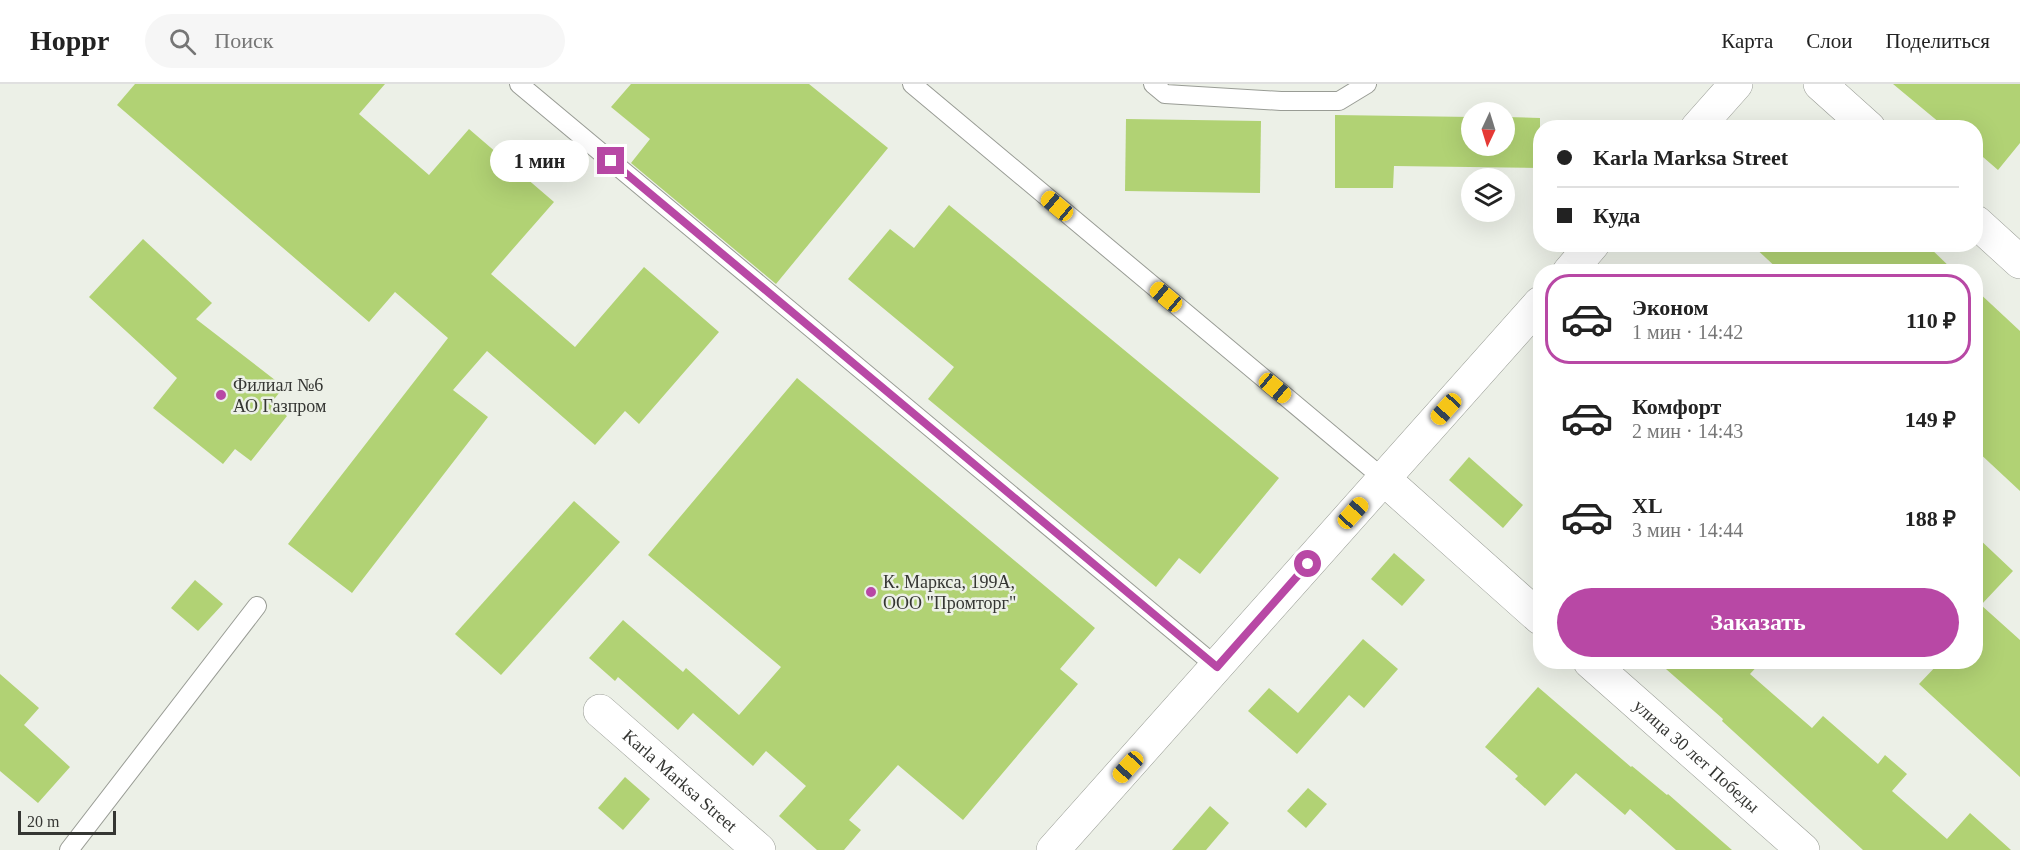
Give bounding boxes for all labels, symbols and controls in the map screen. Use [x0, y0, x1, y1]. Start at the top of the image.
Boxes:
search box [145, 14, 565, 68]
text: Hoppr [30, 25, 109, 56]
icon: search [166, 25, 199, 58]
text: Поиск [214, 28, 273, 53]
text: Карта [1721, 29, 1773, 53]
text: Слои [1806, 29, 1852, 53]
text: Поделиться [1885, 29, 1990, 53]
north arrow [1461, 102, 1515, 156]
map controls [1461, 102, 1515, 222]
callout: 1 мин [491, 140, 590, 182]
text: Karla Marksa Street [1593, 145, 1788, 170]
route end [597, 147, 624, 174]
text: 1 мин [514, 150, 565, 172]
button: layers [1461, 168, 1515, 222]
car [1037, 188, 1077, 224]
text: Куда [1593, 203, 1640, 228]
car [1146, 279, 1186, 315]
icon: car [1560, 292, 1614, 346]
text: Эконом [1632, 295, 1709, 320]
text: 110 ₽ [1906, 308, 1956, 333]
text: 1 мин · 14:42 [1632, 321, 1743, 343]
car [1255, 370, 1295, 406]
place label: Филиал №6 АО Газпром [233, 375, 326, 416]
marker: Филиал №6 АО Газпром [214, 388, 228, 402]
car [1427, 390, 1465, 428]
icon: car [1560, 391, 1614, 445]
text: Комфорт [1632, 394, 1721, 419]
text: 149 ₽ [1905, 407, 1956, 432]
text: 2 мин · 14:43 [1632, 420, 1743, 442]
icon: car [1560, 490, 1614, 544]
text: XL [1632, 493, 1663, 518]
car [1334, 494, 1372, 532]
text: 188 ₽ [1905, 506, 1956, 531]
text: 3 мин · 14:44 [1632, 519, 1743, 541]
route start [1294, 550, 1321, 577]
place label: К. Маркса, 199А, ООО "Промторг" [883, 572, 1016, 613]
marker: К. Маркса, 199А, ООО "Промторг" [864, 585, 878, 599]
button: Заказать [1557, 588, 1959, 657]
street label: улица 30 лет Победы [1630, 695, 1763, 817]
street label: Karla Marksa Street [619, 725, 741, 836]
car [1109, 748, 1147, 786]
scale bar [18, 808, 116, 836]
text: 20 m [27, 813, 59, 830]

